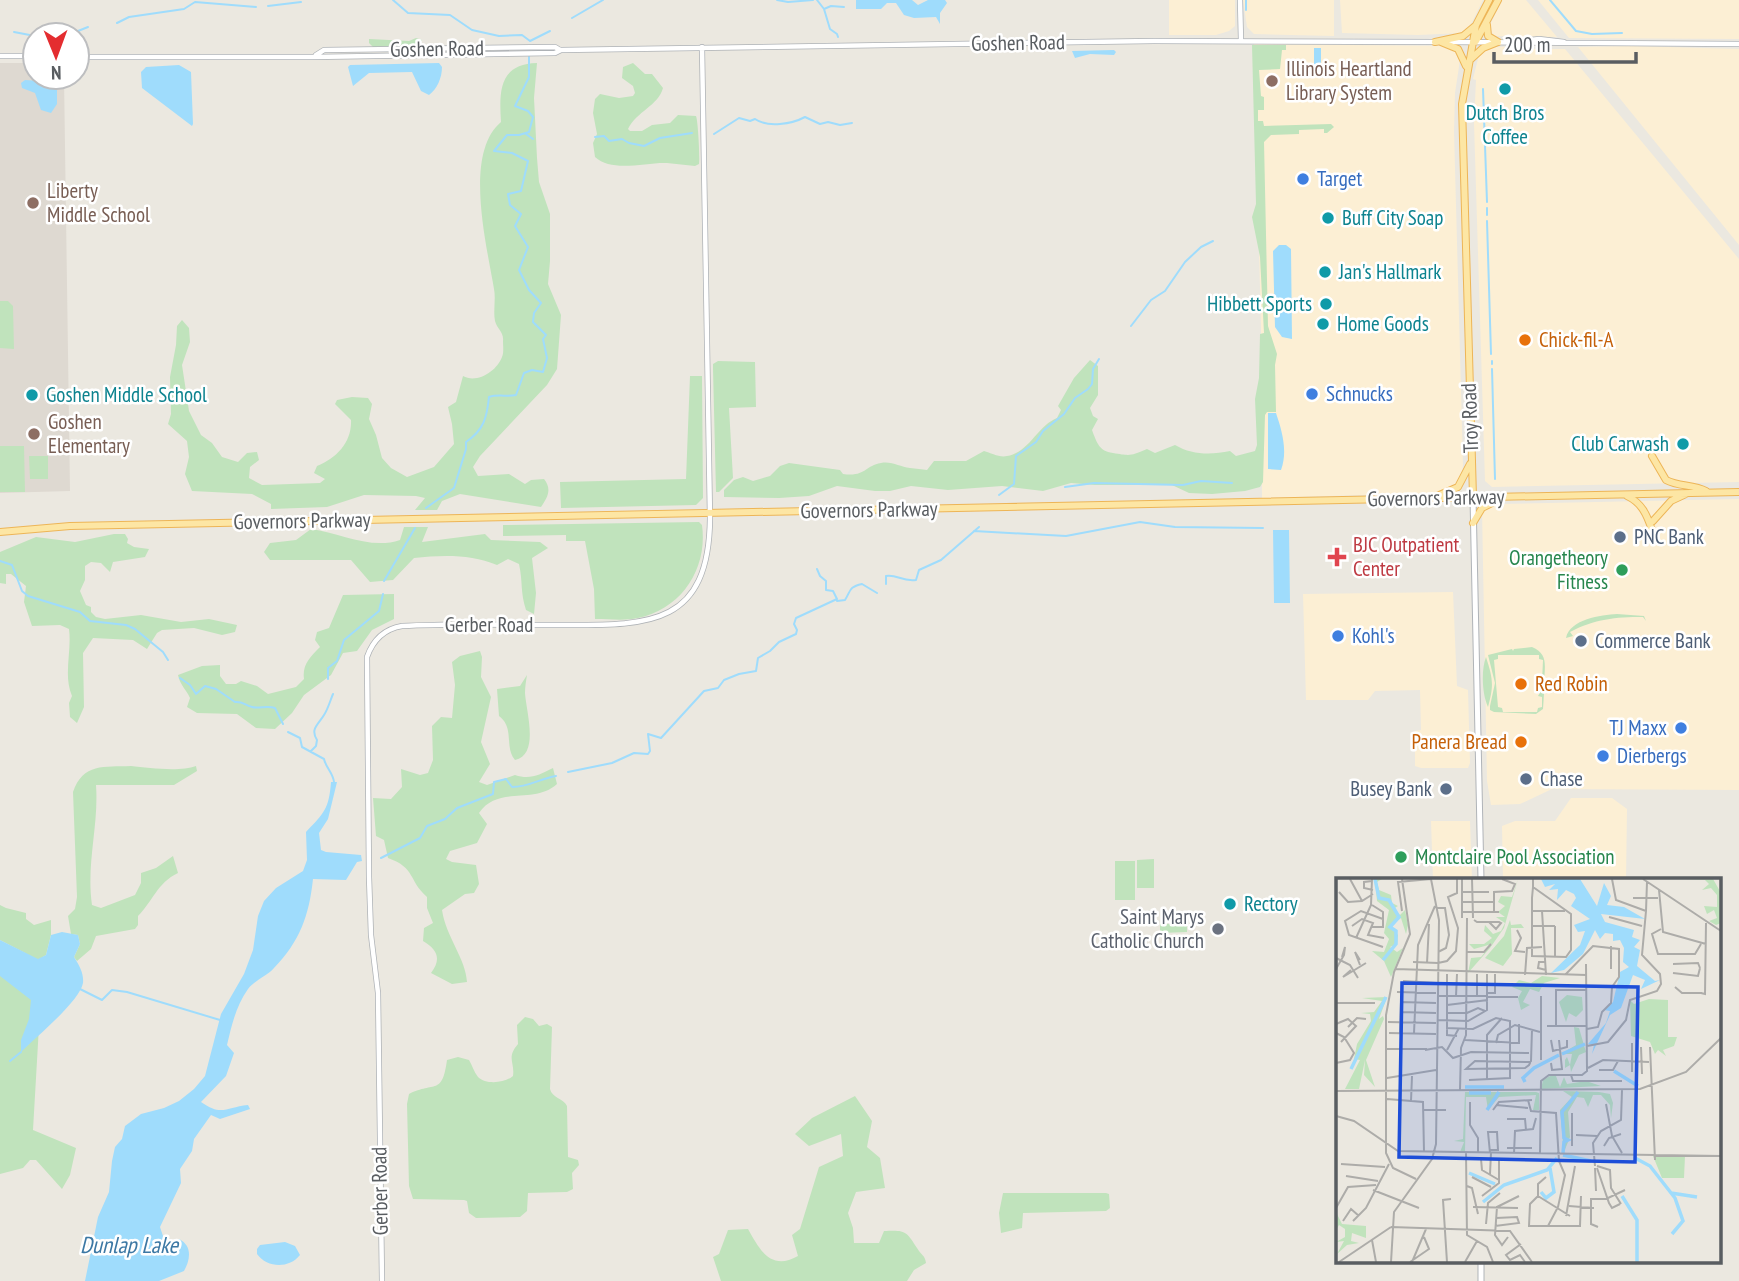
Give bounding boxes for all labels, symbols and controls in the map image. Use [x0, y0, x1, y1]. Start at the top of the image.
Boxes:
north arrow [21, 21, 91, 91]
scale bar [1494, 21, 1636, 65]
street label: Goshen Road [971, 28, 1065, 57]
text: 200 m [1504, 31, 1550, 58]
street label: Goshen Road [390, 34, 484, 63]
place label: Illinois Heartland Library System [1286, 55, 1412, 106]
text: N [51, 61, 62, 85]
marker: Illinois Heartland Library System [1264, 73, 1280, 89]
marker: Dutch Bros Coffee [1497, 81, 1513, 97]
place label: Dutch Bros Coffee [1466, 99, 1544, 150]
place label: Target [1317, 165, 1363, 192]
marker: Target [1295, 171, 1311, 187]
place label: Liberty Middle School [47, 177, 150, 228]
marker: Liberty Middle School [25, 195, 41, 211]
place label: Buff City Soap [1342, 204, 1443, 231]
marker: Buff City Soap [1320, 210, 1336, 226]
place label: Jan's Hallmark [1338, 258, 1441, 285]
marker: Jan's Hallmark [1317, 264, 1333, 280]
place label: Hibbett Sports [1207, 290, 1312, 317]
marker: Hibbett Sports [1318, 296, 1334, 312]
place label: Home Goods [1337, 310, 1429, 337]
marker: Home Goods [1315, 316, 1331, 332]
place label: Chick-fil-A [1539, 326, 1613, 353]
marker: Chick-fil-A [1517, 332, 1533, 348]
place label: Schnucks [1326, 380, 1393, 407]
place label: Goshen Middle School [46, 381, 207, 408]
street label: Troy Road [1455, 383, 1484, 453]
marker: Schnucks [1304, 386, 1320, 402]
marker: Goshen Middle School [24, 387, 40, 403]
place label: Goshen Elementary [48, 408, 130, 459]
marker: Goshen Elementary [26, 426, 42, 442]
place label: Club Carwash [1571, 430, 1669, 457]
marker: Club Carwash [1675, 436, 1691, 452]
street label: Governors Parkway [1367, 483, 1505, 512]
street label: Governors Parkway [800, 495, 938, 524]
street label: Governors Parkway [233, 506, 371, 535]
place label: PNC Bank [1634, 523, 1704, 550]
marker: PNC Bank [1612, 529, 1628, 545]
place label: BJC Outpatient Center [1353, 531, 1460, 582]
place label: Orangetheory Fitness [1509, 544, 1608, 595]
marker: BJC Outpatient Center [1327, 547, 1347, 567]
marker: Orangetheory Fitness [1614, 562, 1630, 578]
street label: Gerber Road [445, 611, 533, 638]
place label: Kohl's [1352, 622, 1395, 649]
place label: Commerce Bank [1595, 627, 1711, 654]
marker: Kohl's [1330, 628, 1346, 644]
marker: Commerce Bank [1573, 633, 1589, 649]
place label: Red Robin [1535, 670, 1608, 697]
marker: Red Robin [1513, 676, 1529, 692]
place label: TJ Maxx [1609, 714, 1667, 741]
marker: TJ Maxx [1673, 720, 1689, 736]
place label: Panera Bread [1411, 728, 1507, 755]
marker: Panera Bread [1513, 734, 1529, 750]
place label: Dierbergs [1617, 742, 1687, 769]
marker: Dierbergs [1595, 748, 1611, 764]
place label: Chase [1540, 765, 1583, 792]
marker: Chase [1518, 771, 1534, 787]
place label: Busey Bank [1350, 775, 1432, 802]
marker: Busey Bank [1438, 781, 1454, 797]
place label: Montclaire Pool Association [1415, 843, 1615, 870]
marker: Montclaire Pool Association [1393, 849, 1409, 865]
inset map [1336, 878, 1722, 1264]
place label: Rectory [1244, 890, 1298, 917]
marker: Rectory [1222, 896, 1238, 912]
place label: Saint Marys Catholic Church [1091, 903, 1204, 954]
marker: Saint Marys Catholic Church [1210, 921, 1226, 937]
street label: Gerber Road [365, 1146, 394, 1236]
water label: Dunlap Lake [80, 1230, 180, 1259]

